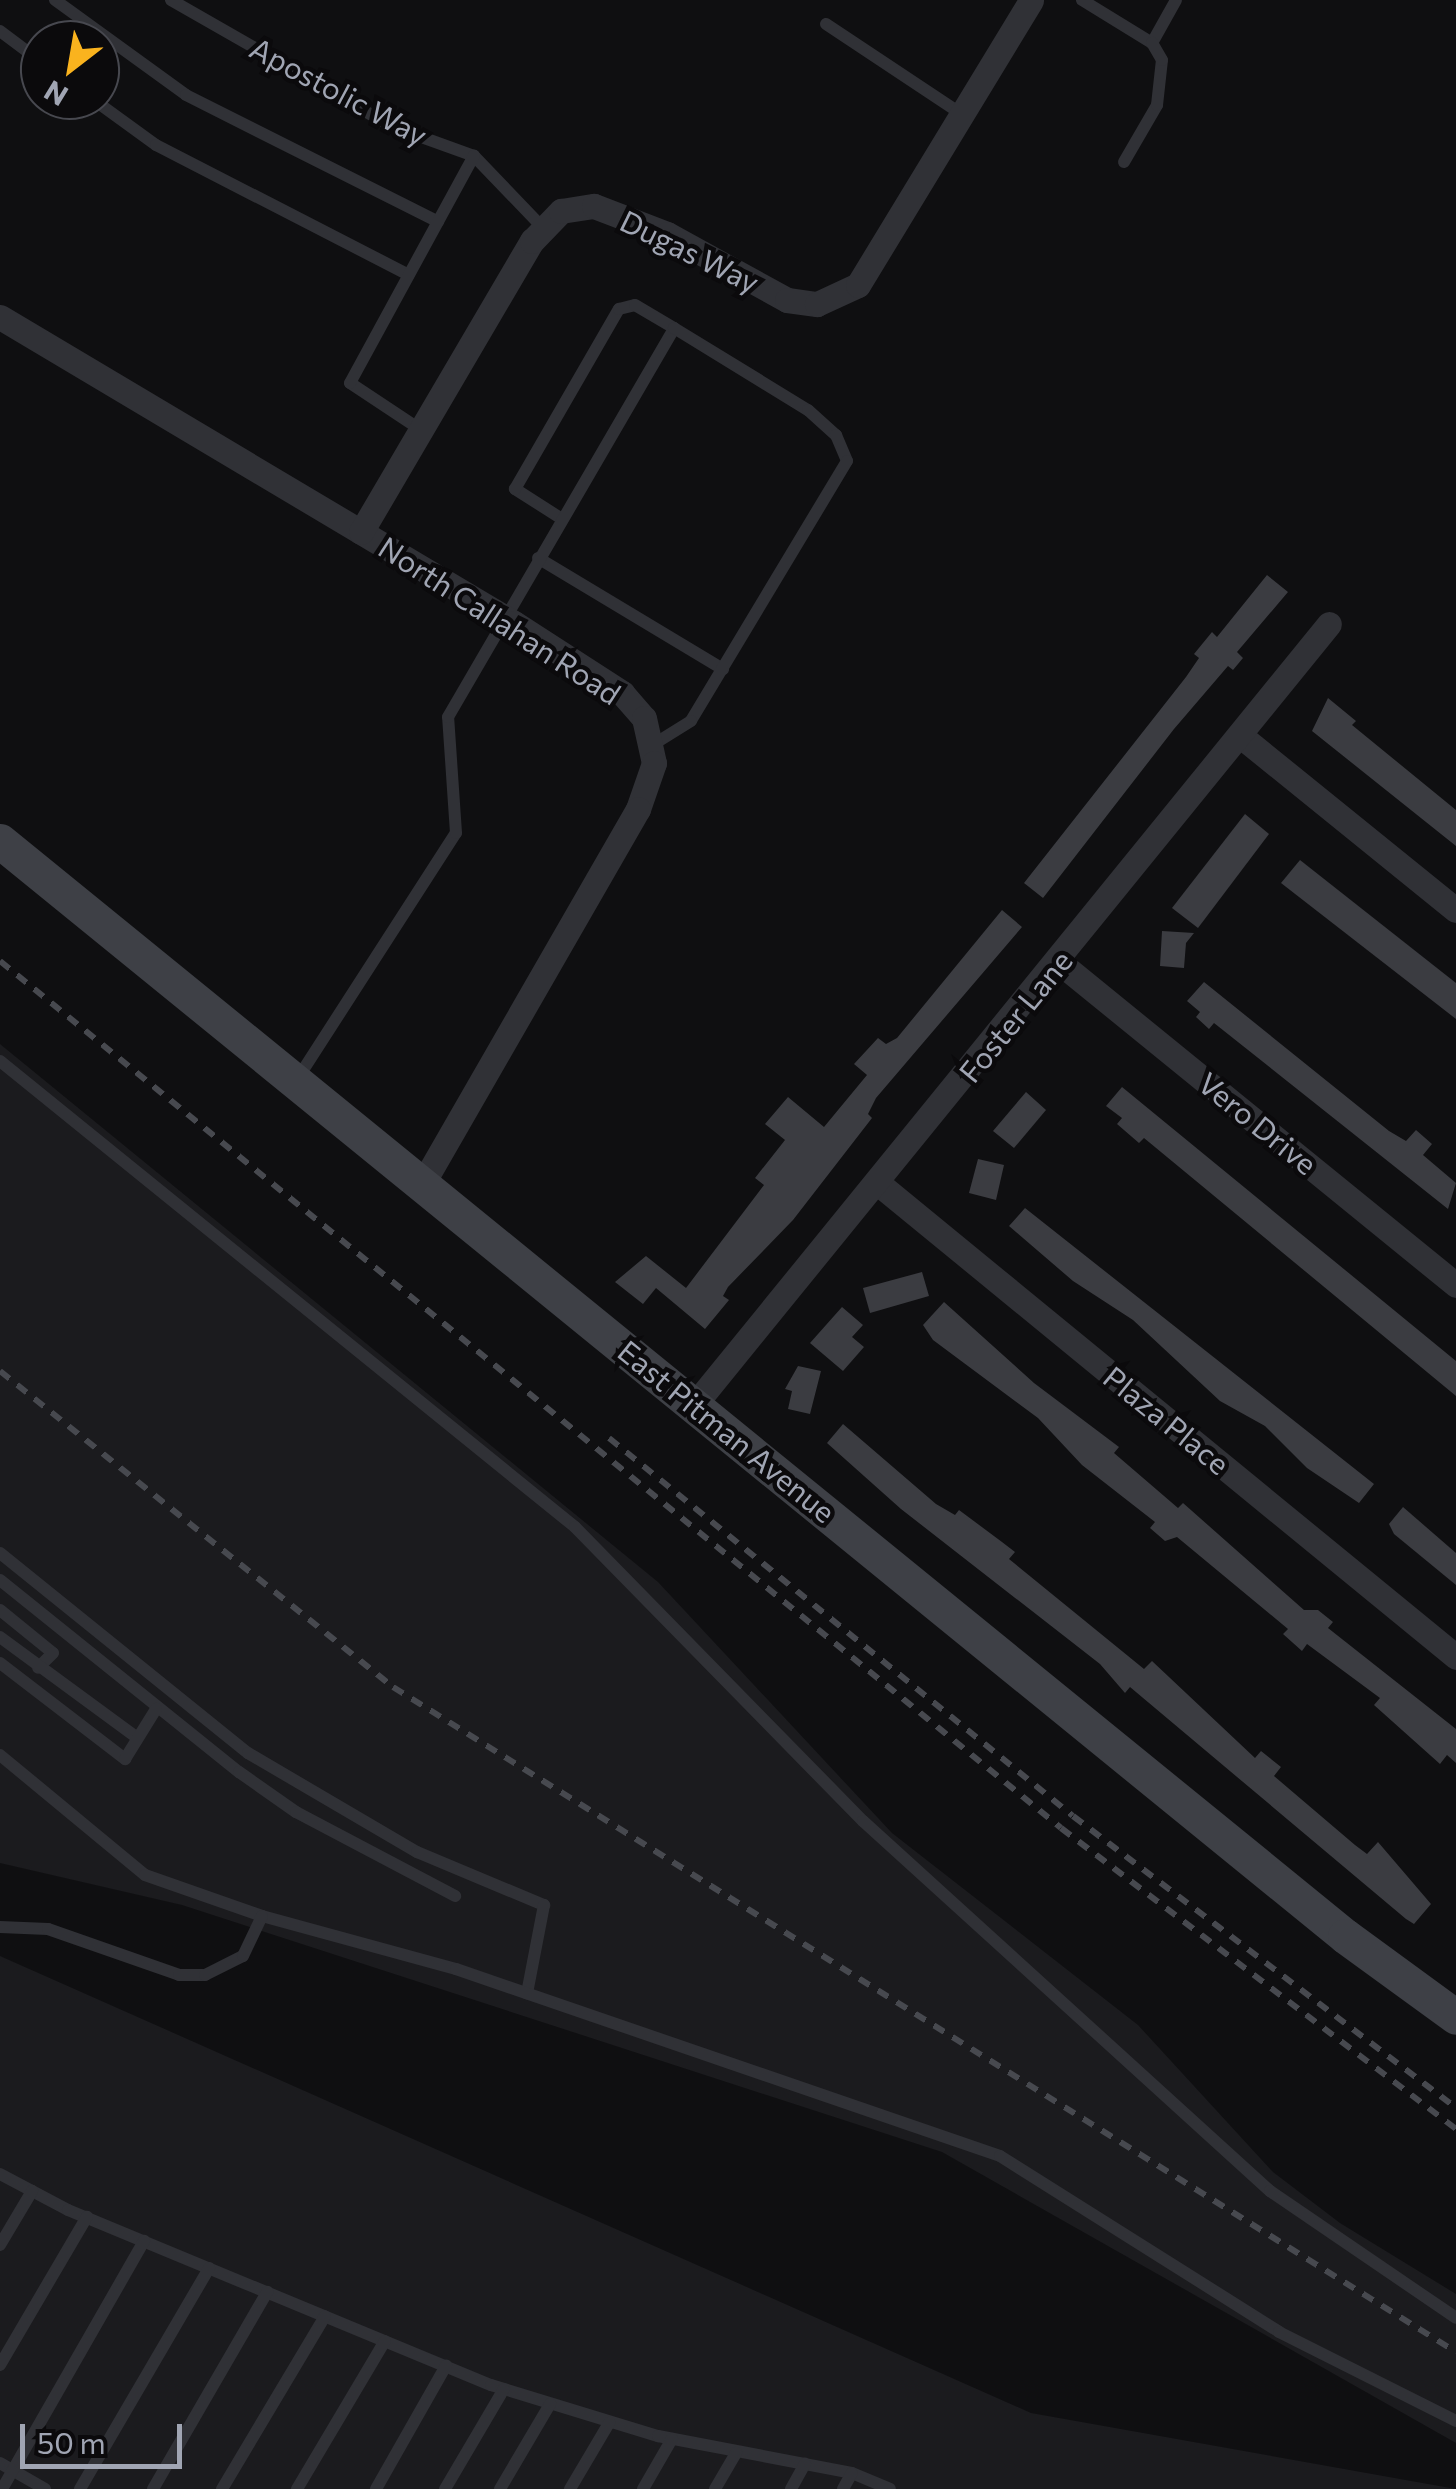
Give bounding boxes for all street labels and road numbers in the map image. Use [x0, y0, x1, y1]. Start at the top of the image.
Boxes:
street label: Apostolic Way [244, 29, 434, 153]
street label: Dugas Way [615, 202, 765, 300]
street label: North Callahan Road [372, 528, 628, 712]
street label: Foster Lane [951, 943, 1079, 1089]
street label: Vero Drive [1192, 1064, 1324, 1182]
street label: East Pitman Avenue [611, 1332, 843, 1530]
street label: Plaza Place [1097, 1358, 1237, 1482]

